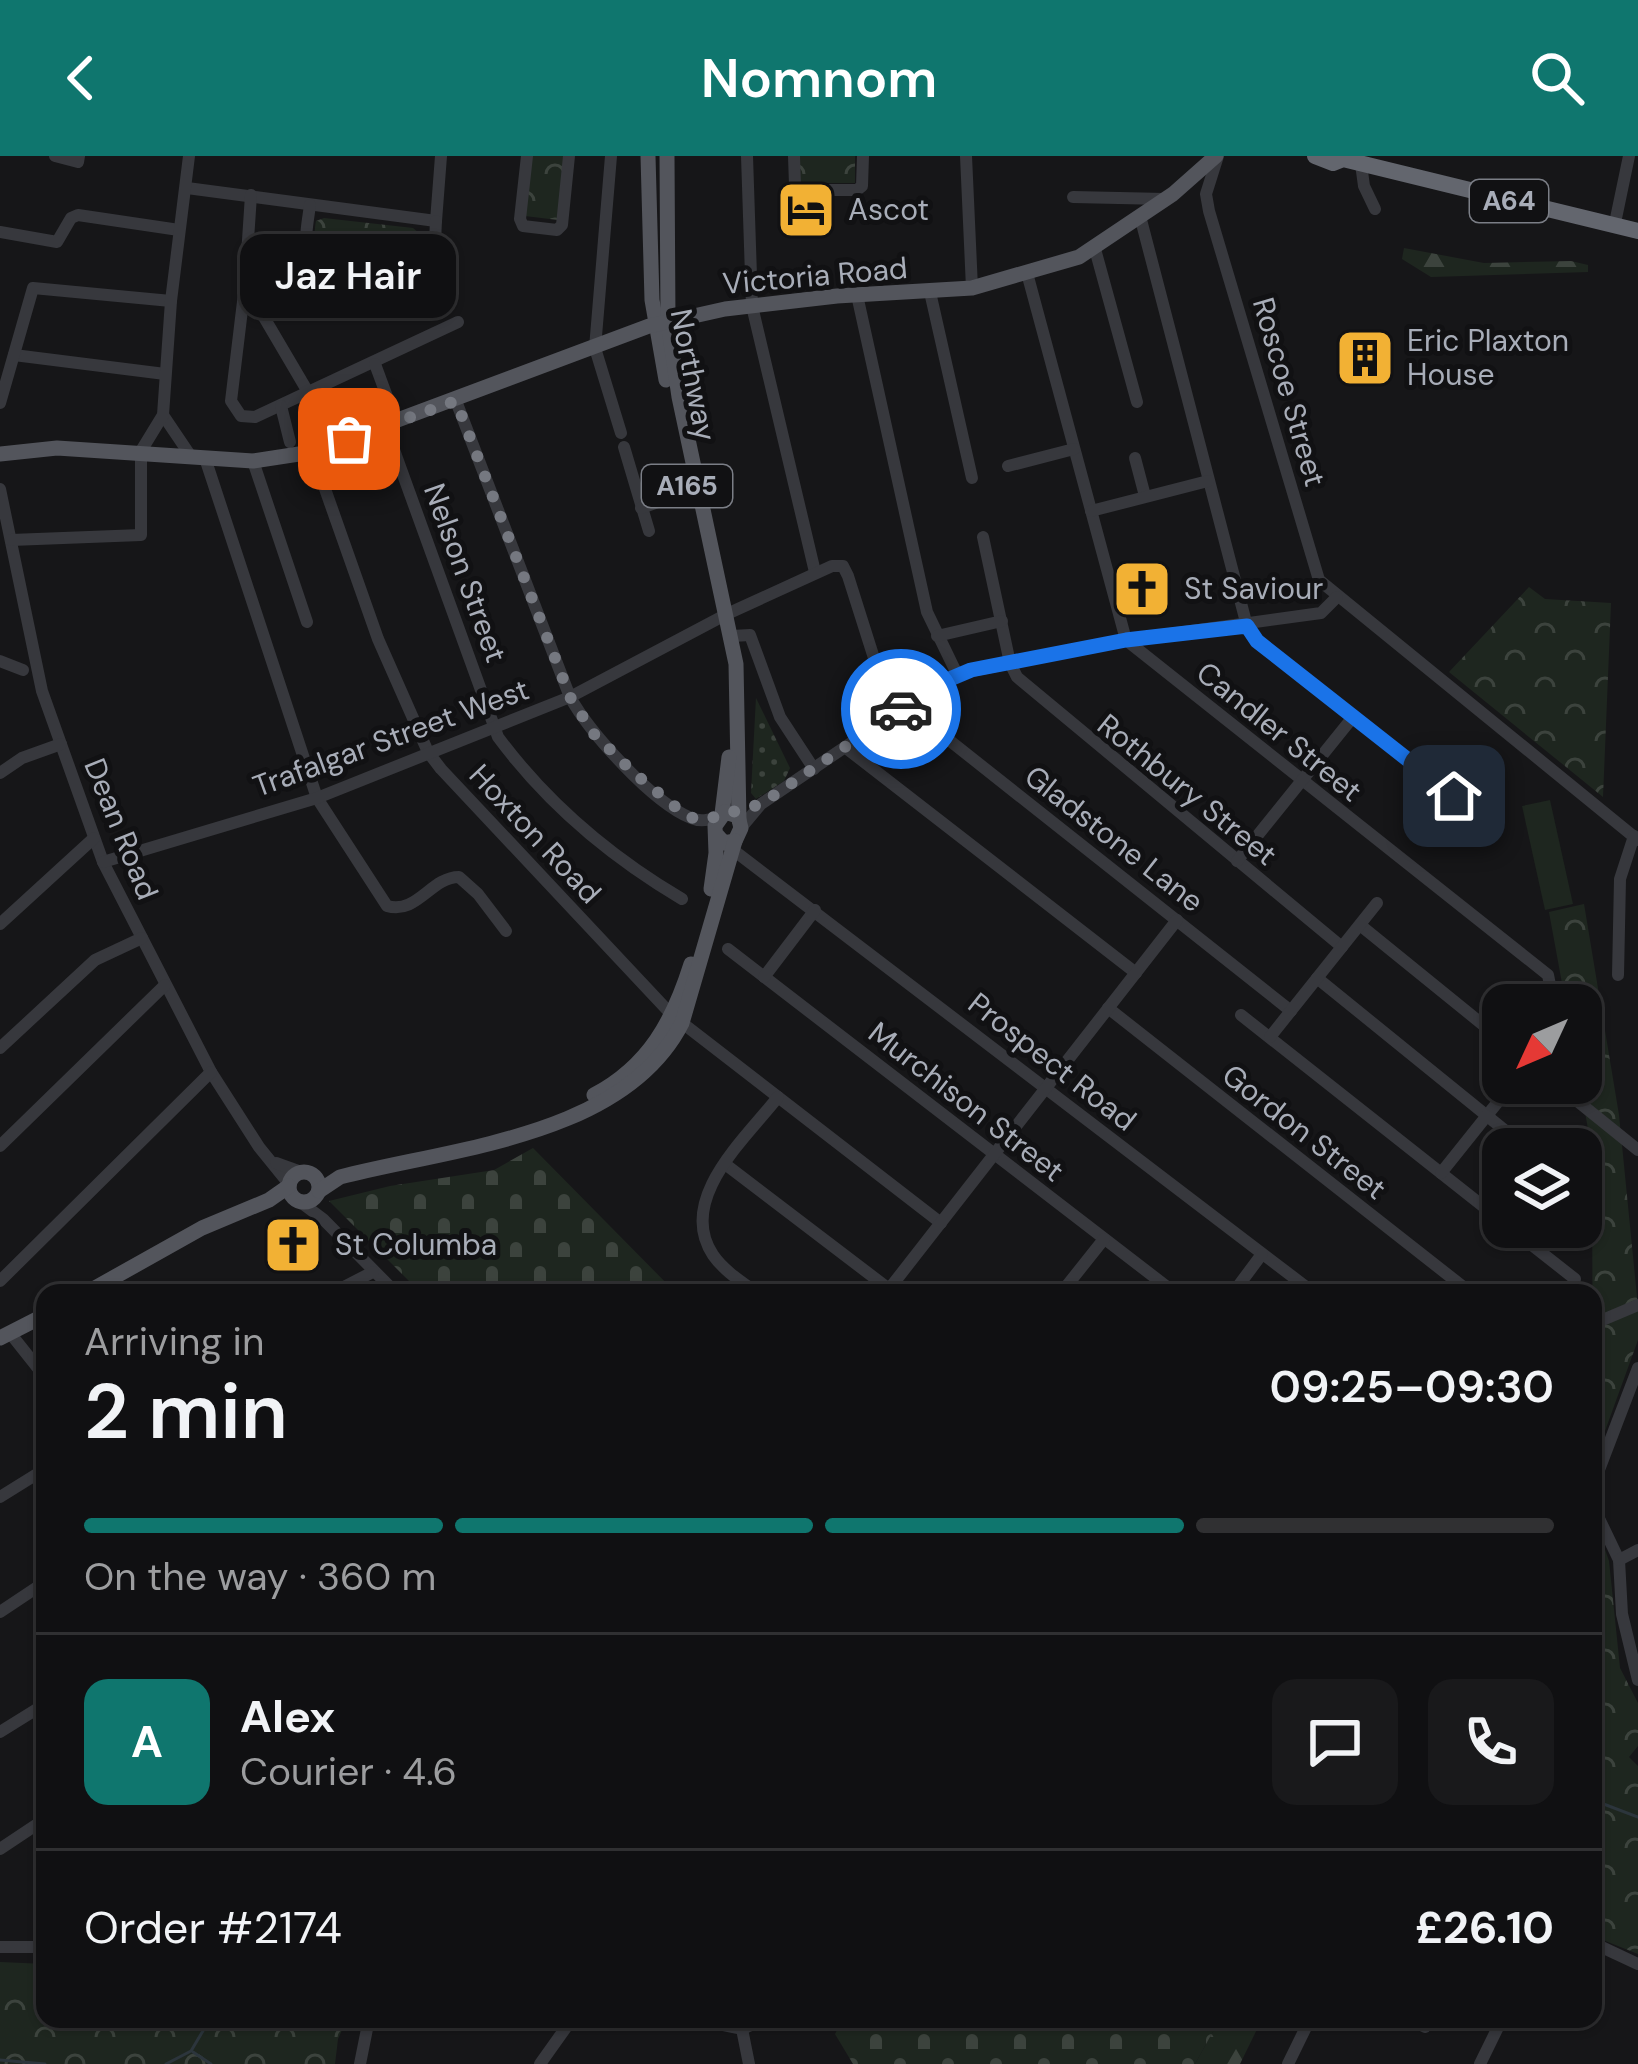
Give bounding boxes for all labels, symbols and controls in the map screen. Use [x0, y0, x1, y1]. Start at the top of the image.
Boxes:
text: Nomnom [701, 43, 937, 114]
icon: back [48, 45, 114, 111]
icon: search [1524, 45, 1590, 111]
hotel icon: Ascot [775, 179, 837, 241]
road number: A64 [1470, 180, 1548, 222]
place label: Ascot [848, 190, 929, 229]
callout: Jaz Hair [241, 235, 457, 319]
street label: Victoria Road [721, 248, 909, 303]
text: Jaz Hair [275, 250, 421, 301]
street label: Roscoe Street [1244, 293, 1335, 491]
street label: Northway [662, 306, 725, 444]
place label: Eric Plaxton House [1407, 321, 1569, 394]
building icon: Eric Plaxton House [1334, 327, 1396, 389]
pin [298, 388, 400, 490]
icon: bag [316, 406, 382, 472]
road number: A165 [642, 465, 732, 507]
street label: Nelson Street [415, 478, 516, 668]
church icon: St Saviour [1111, 558, 1173, 620]
place label: St Saviour [1184, 569, 1323, 608]
courier [841, 649, 961, 769]
street label: Candler Street [1189, 653, 1370, 810]
street label: Trafalgar Street West [247, 669, 534, 806]
icon: car [868, 676, 934, 742]
street label: Rothbury Street [1090, 705, 1285, 874]
pin [1403, 745, 1505, 847]
street label: Dean Road [75, 752, 167, 905]
street label: Hoxton Road [461, 756, 610, 912]
street label: Gladstone Lane [1017, 757, 1212, 921]
icon: home [1421, 763, 1487, 829]
street label: Prospect Road [960, 984, 1144, 1139]
north arrow [1482, 984, 1602, 1104]
map controls [1482, 984, 1602, 1248]
street label: Murchison Street [861, 1013, 1072, 1190]
street label: Gordon Street [1214, 1055, 1394, 1208]
button: layers [1482, 1128, 1602, 1248]
church icon: St Columba [262, 1214, 324, 1276]
place label: St Columba [335, 1225, 497, 1264]
text: Arriving in [84, 1316, 264, 1367]
text: 09:25–09:30 [1270, 1357, 1554, 1416]
text: 2 min [84, 1361, 288, 1462]
text: On the way · 360 m [84, 1551, 436, 1602]
button: chat [1272, 1679, 1398, 1805]
button: phone [1428, 1679, 1554, 1805]
text: Alex [240, 1687, 335, 1746]
text: A [131, 1712, 163, 1771]
text: Courier · 4.6 [240, 1746, 457, 1797]
text: Order #2174 [84, 1898, 342, 1957]
text: £26.10 [1415, 1898, 1554, 1957]

